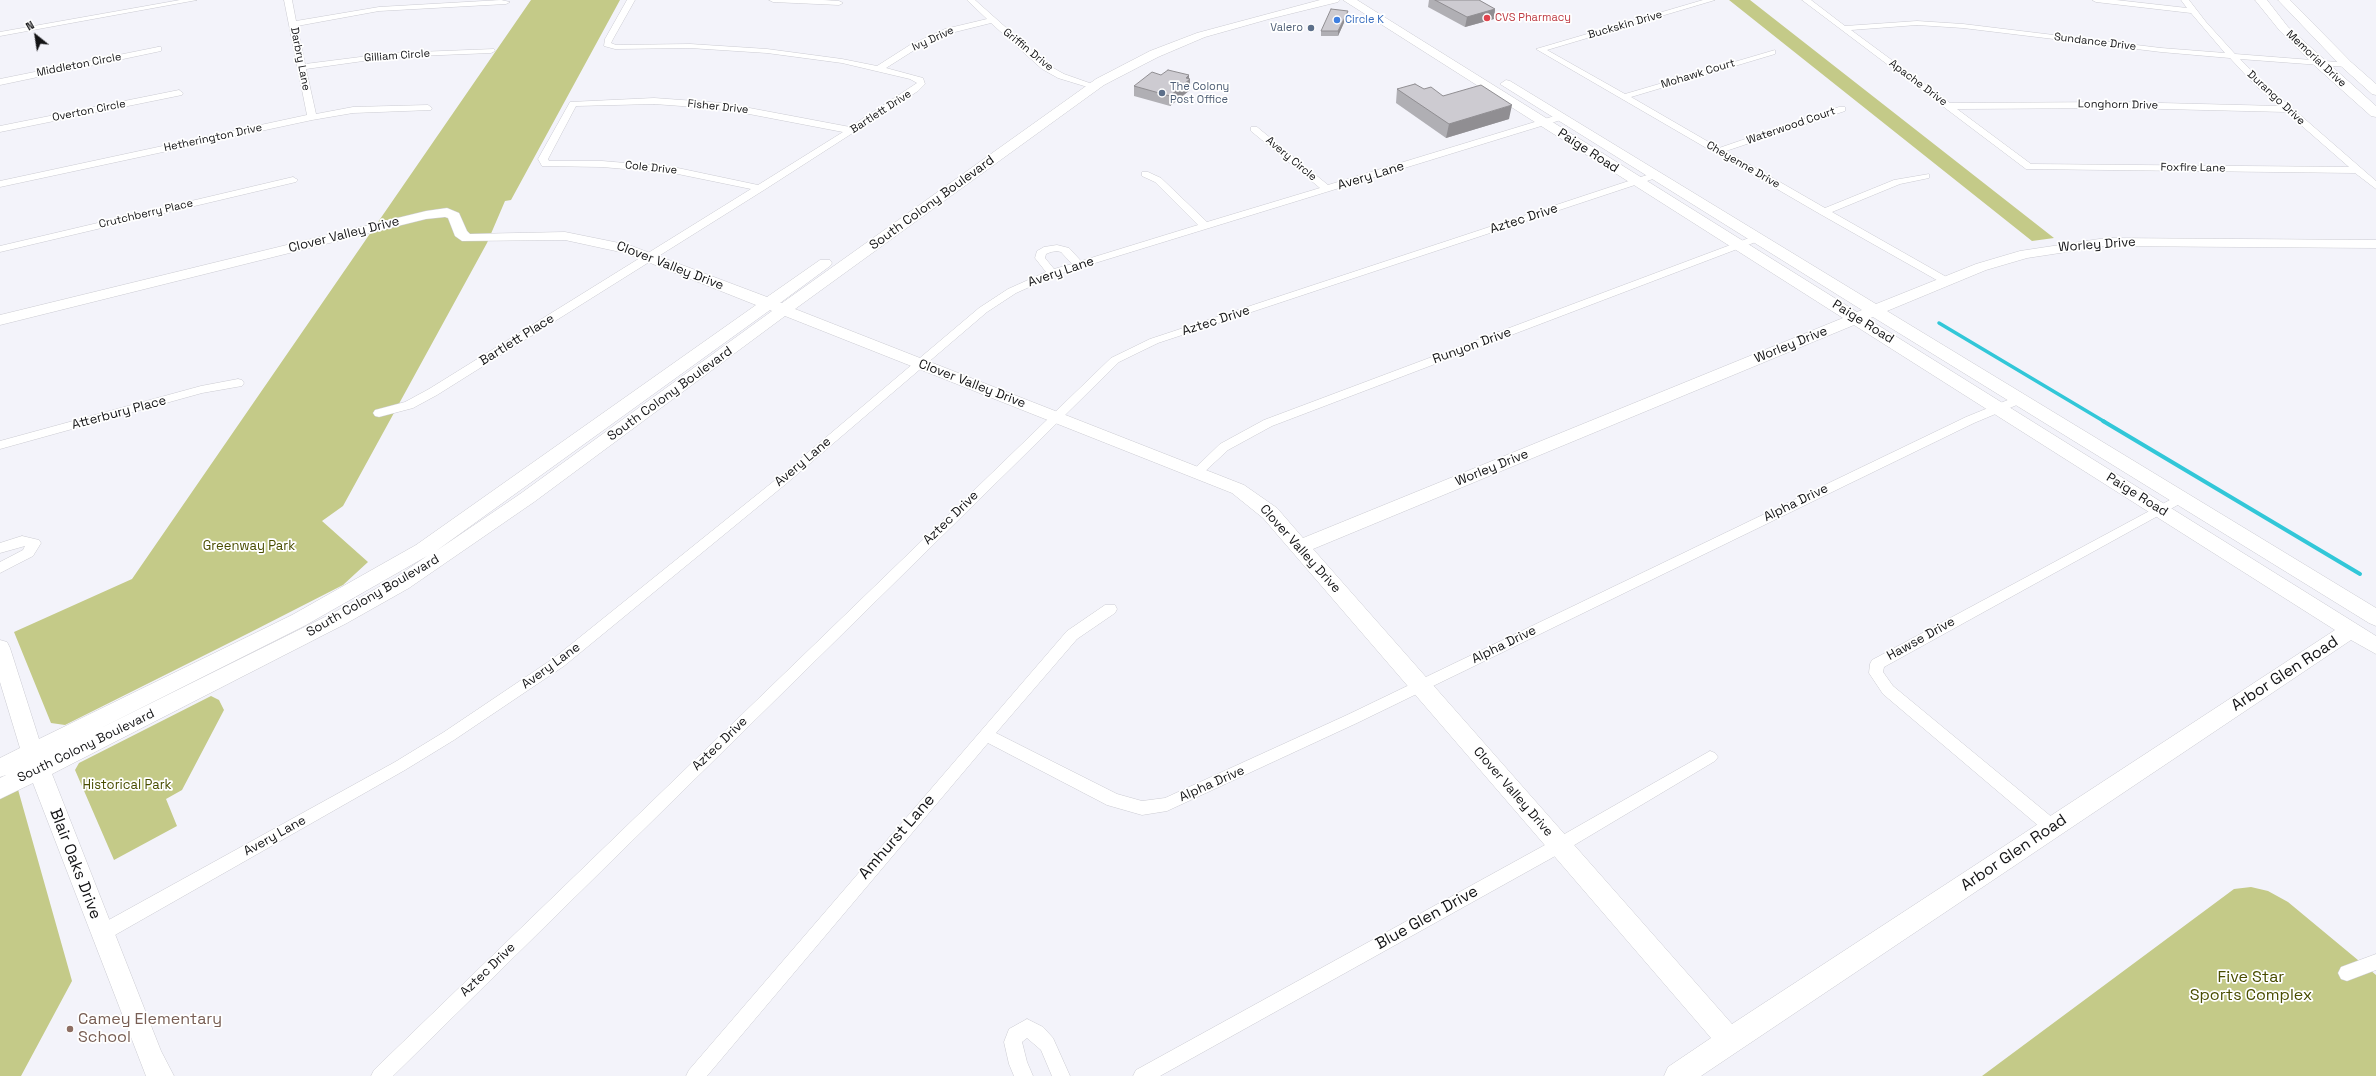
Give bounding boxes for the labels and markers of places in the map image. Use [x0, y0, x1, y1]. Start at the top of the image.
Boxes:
place label: CVS Pharmacy [1495, 11, 1571, 25]
place label: Circle K [1345, 13, 1384, 27]
marker: CVS Pharmacy [1482, 13, 1492, 23]
marker: Circle K [1332, 15, 1342, 25]
place label: Valero [1270, 21, 1303, 35]
marker: Valero [1306, 23, 1316, 33]
place label: The Colony Post Office [1170, 80, 1229, 106]
marker: The Colony Post Office [1157, 88, 1167, 98]
place label: Camey Elementary School [78, 1010, 222, 1048]
marker: Camey Elementary School [65, 1024, 75, 1034]

